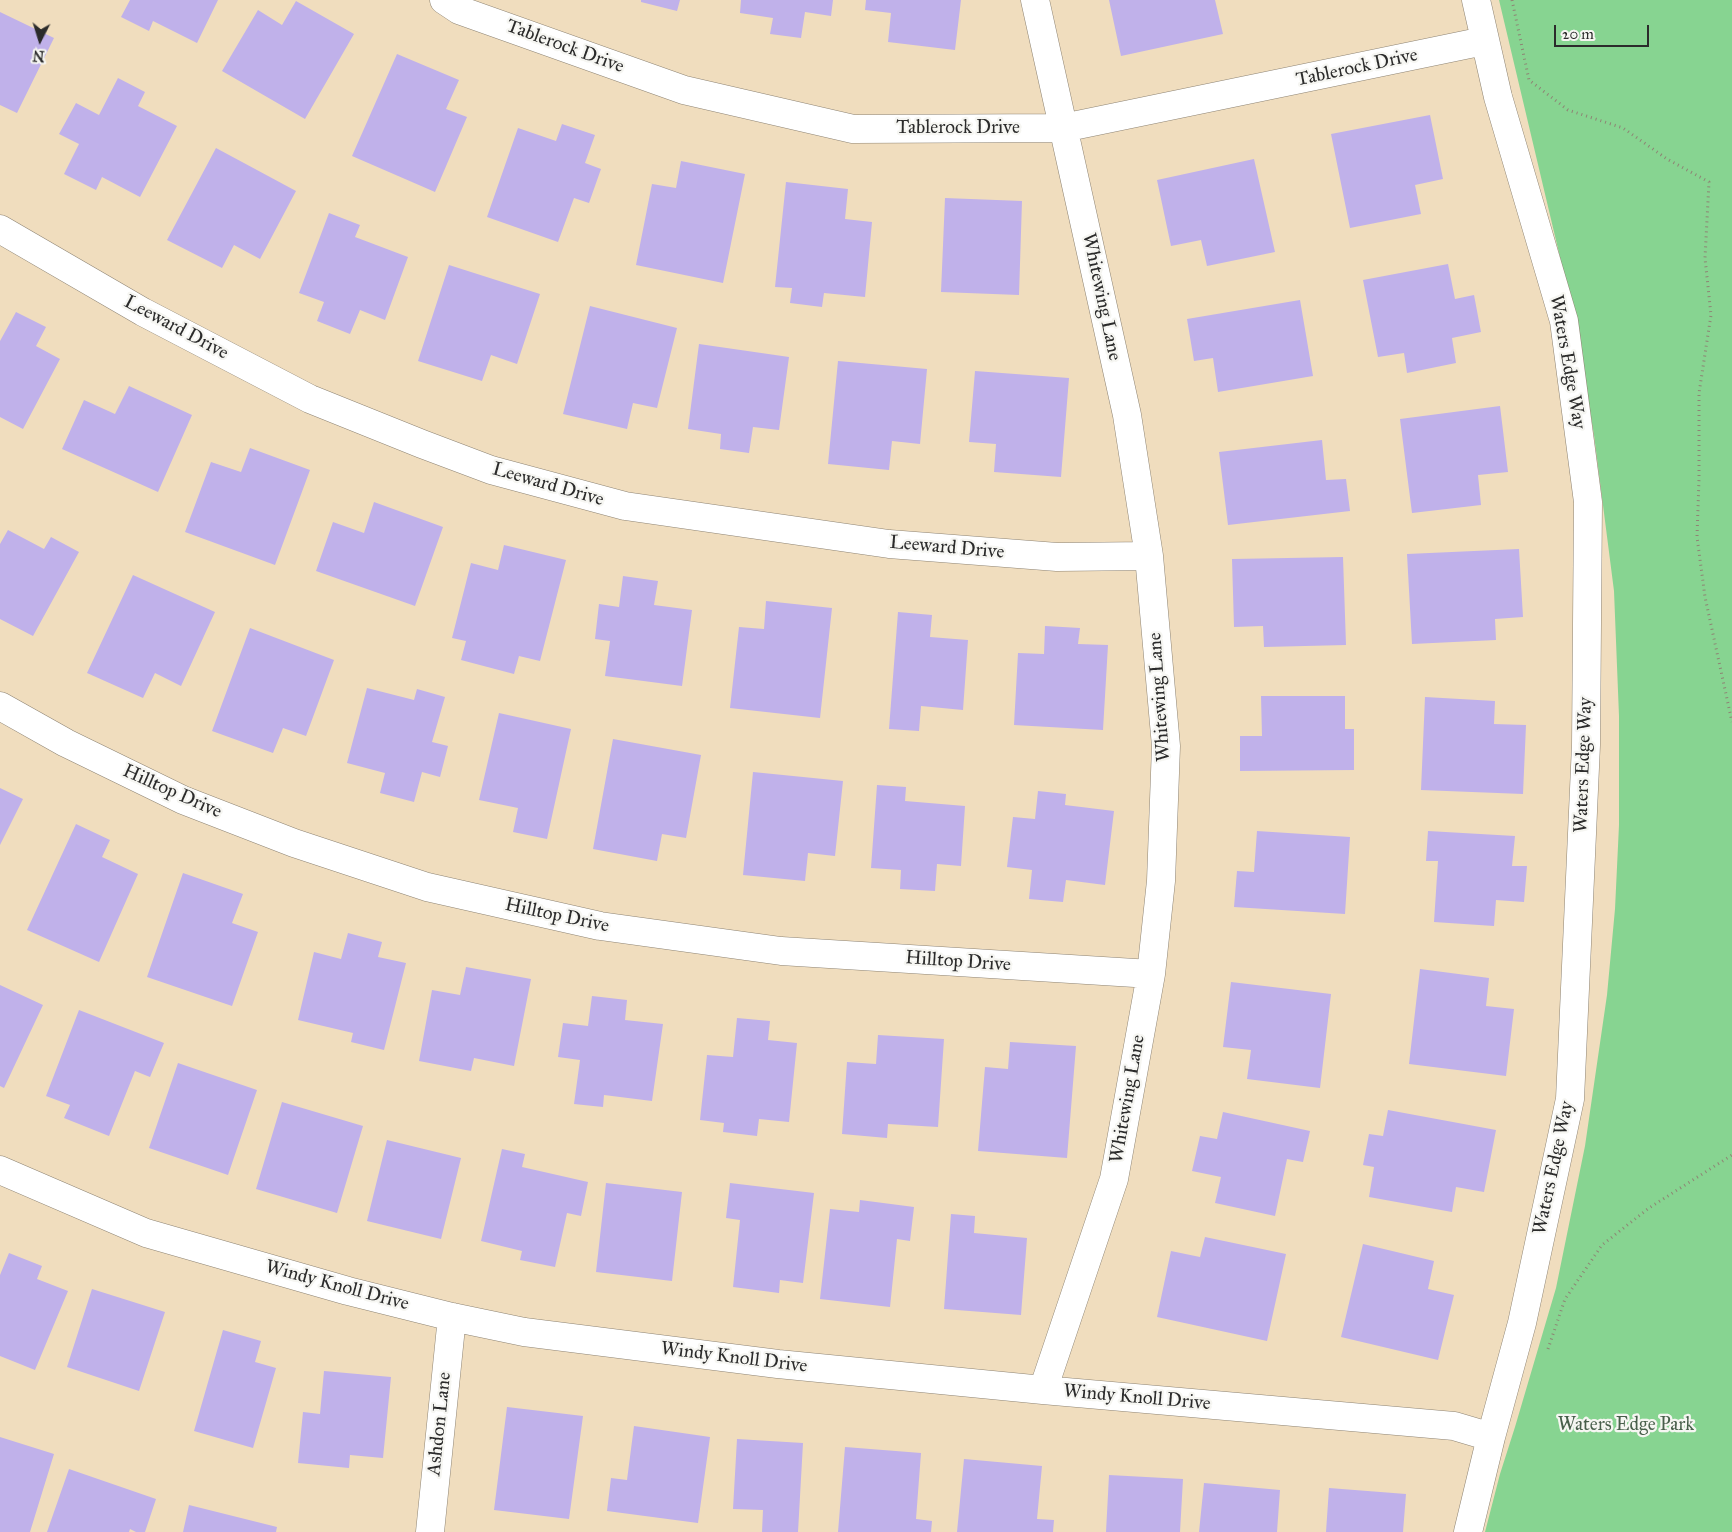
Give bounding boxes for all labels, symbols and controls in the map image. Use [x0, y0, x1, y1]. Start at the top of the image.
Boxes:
north arrow [15, 15, 65, 65]
street label: Tablerock Drive [503, 15, 627, 79]
scale bar [1557, 15, 1652, 47]
text: 20 m [1562, 25, 1594, 43]
street label: Tablerock Drive [1294, 44, 1420, 92]
text: N [32, 46, 45, 64]
street label: Tablerock Drive [896, 117, 1020, 139]
street label: Whitewing Lane [1076, 231, 1126, 363]
street label: Leeward Drive [120, 291, 232, 365]
street label: Waters Edge Way [1544, 293, 1590, 431]
street label: Leeward Drive [490, 458, 606, 512]
street label: Leeward Drive [889, 532, 1005, 564]
street label: Whitewing Lane [1144, 632, 1176, 762]
street label: Waters Edge Way [1570, 697, 1598, 833]
street label: Hilltop Drive [119, 760, 225, 824]
street label: Hilltop Drive [503, 894, 611, 938]
street label: Hilltop Drive [904, 947, 1012, 977]
street label: Whitewing Lane [1106, 1033, 1150, 1165]
street label: Waters Edge Way [1529, 1099, 1579, 1237]
street label: Windy Knoll Drive [263, 1256, 411, 1316]
street label: Windy Knoll Drive [659, 1338, 809, 1378]
street label: Ashdon Lane [423, 1371, 457, 1477]
street label: Windy Knoll Drive [1062, 1380, 1212, 1416]
park label: Waters Edge Park [1558, 1414, 1694, 1436]

